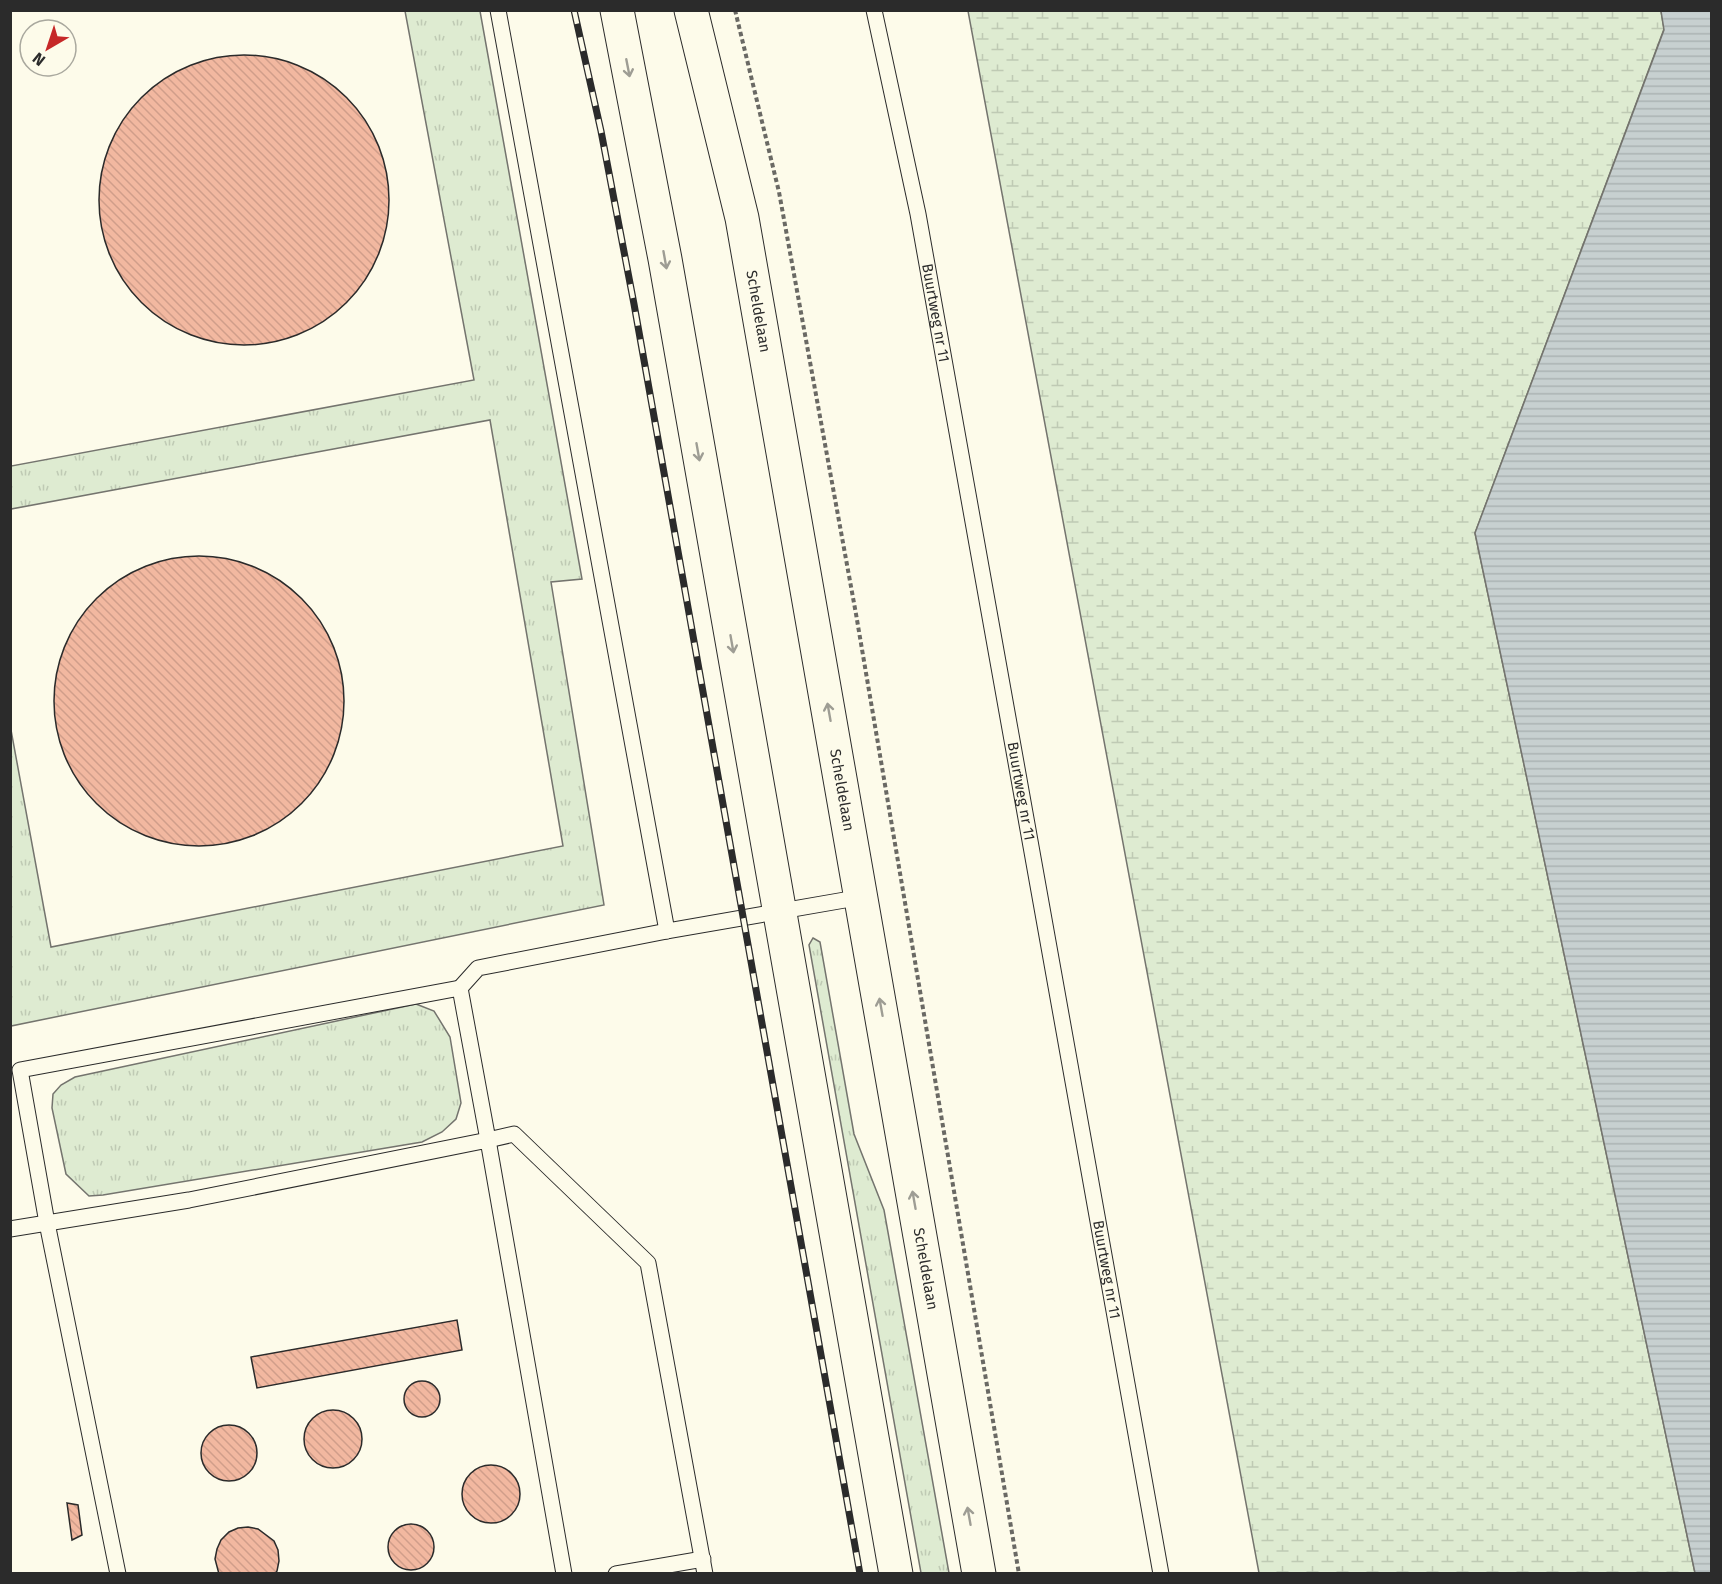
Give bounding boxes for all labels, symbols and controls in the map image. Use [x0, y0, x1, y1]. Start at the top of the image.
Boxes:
north arrow [18, 18, 78, 78]
text: N [29, 49, 49, 70]
one-way arrow [623, 58, 634, 77]
one-way arrow [659, 249, 670, 269]
street label: Buurtweg nr 11 [918, 262, 953, 364]
street label: Scheldelaan [742, 269, 774, 354]
one-way arrow [693, 441, 704, 461]
one-way arrow [727, 633, 738, 653]
one-way arrow [823, 703, 834, 722]
street label: Buurtweg nr 11 [1003, 740, 1039, 842]
street label: Scheldelaan [826, 748, 858, 833]
one-way arrow [875, 998, 886, 1018]
one-way arrow [908, 1190, 919, 1210]
street label: Buurtweg nr 11 [1089, 1219, 1124, 1320]
street label: Scheldelaan [910, 1226, 942, 1311]
one-way arrow [963, 1507, 974, 1526]

